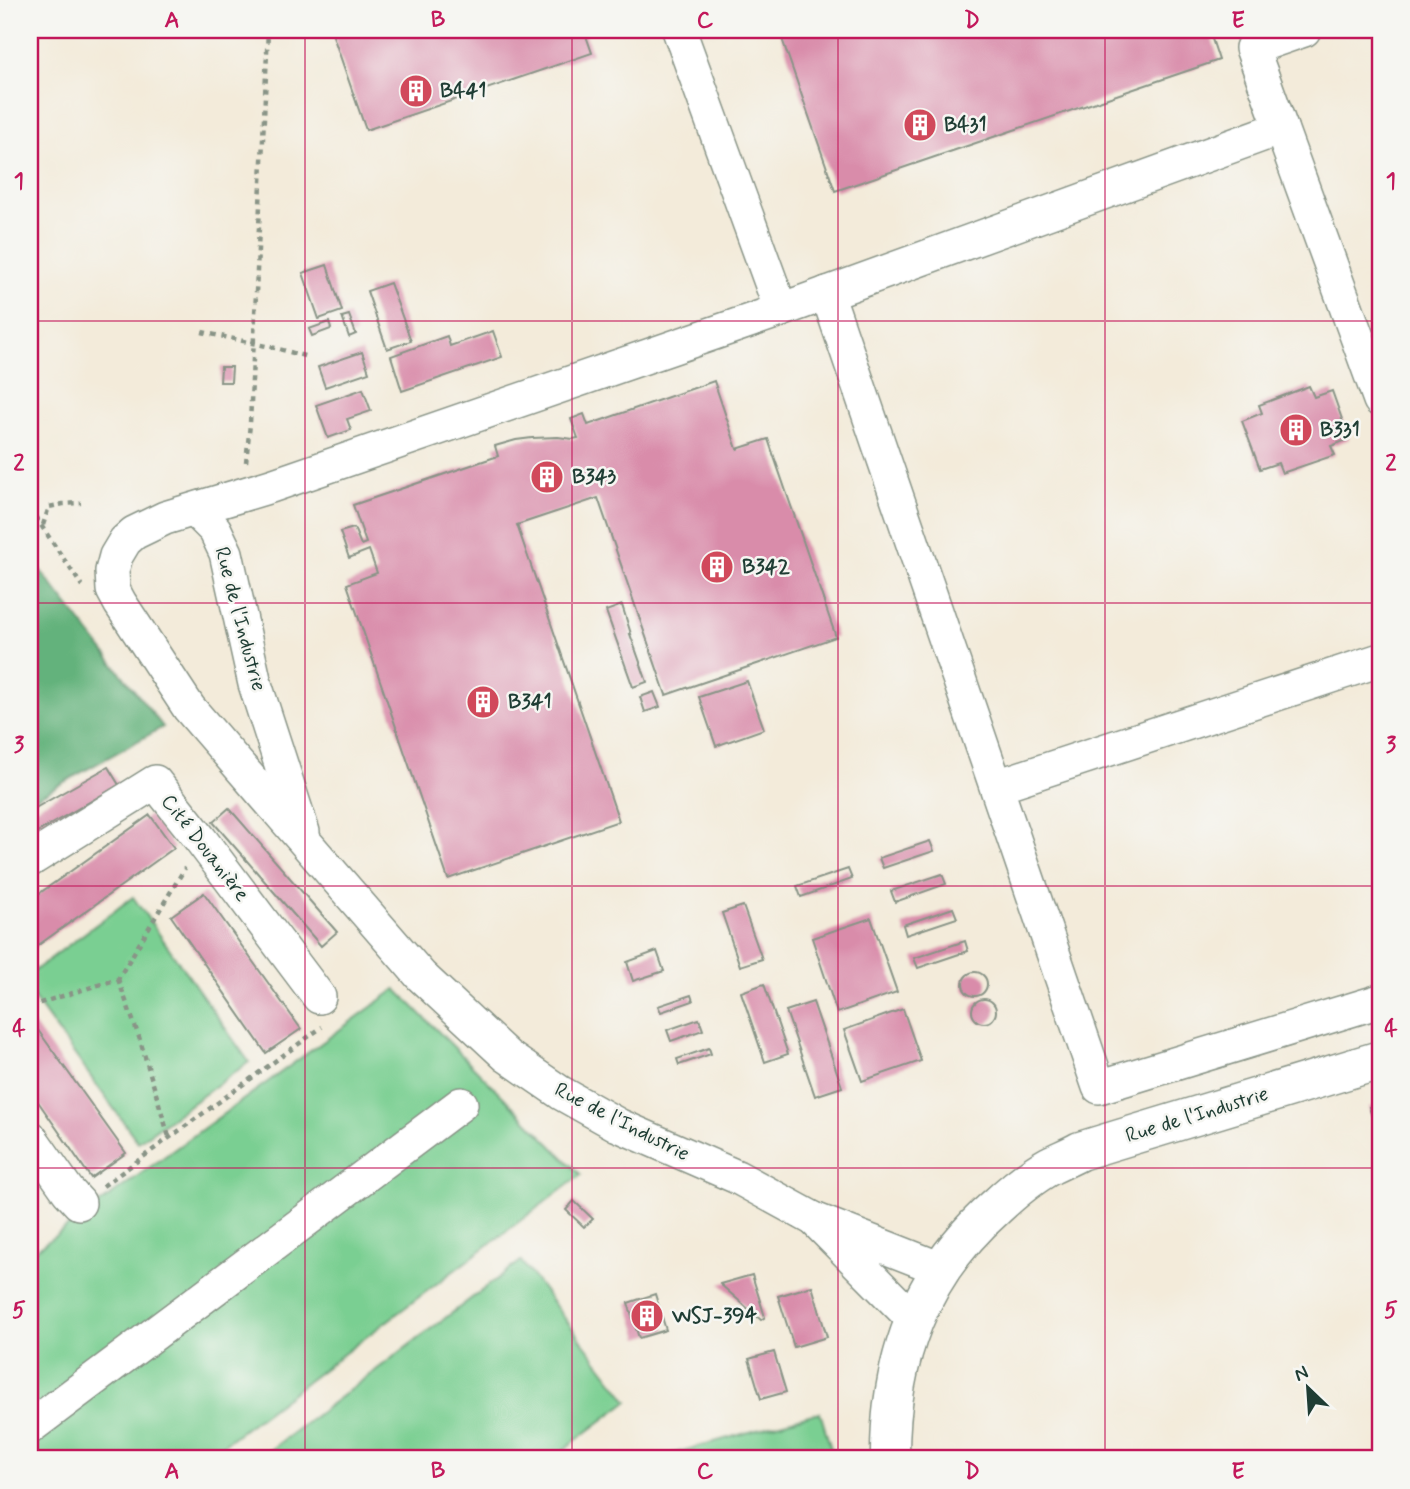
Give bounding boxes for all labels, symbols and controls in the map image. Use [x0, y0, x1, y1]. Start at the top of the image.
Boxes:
text: A [164, 6, 180, 36]
text: B [431, 6, 446, 36]
text: C [697, 6, 714, 36]
text: D [964, 6, 980, 36]
text: E [1231, 6, 1245, 36]
building icon: B441 [397, 72, 435, 110]
place label: B441 [440, 77, 486, 105]
building icon: B431 [901, 106, 939, 144]
place label: B431 [944, 111, 987, 139]
text: 1 [14, 167, 24, 197]
text: 1 [1386, 167, 1396, 197]
building icon: B331 [1277, 411, 1315, 449]
place label: B331 [1320, 416, 1360, 444]
text: 2 [13, 449, 25, 479]
text: 2 [1385, 449, 1397, 479]
building icon: B343 [528, 458, 566, 496]
place label: B343 [572, 463, 617, 491]
street label: Rue de l'Industrie [207, 544, 273, 694]
building icon: B342 [698, 548, 736, 586]
place label: B342 [742, 553, 791, 581]
building icon: B341 [464, 683, 502, 721]
place label: B341 [508, 688, 552, 716]
text: 3 [14, 731, 25, 761]
text: 3 [1386, 731, 1397, 761]
street label: Cité Douanière [154, 789, 256, 907]
text: 4 [12, 1014, 26, 1044]
text: 4 [1384, 1014, 1398, 1044]
street label: Rue de l'Industrie [550, 1076, 694, 1168]
street label: Rue de l'Industrie [1122, 1080, 1272, 1150]
text: 5 [12, 1296, 26, 1326]
text: 5 [1384, 1296, 1398, 1326]
building icon: WSJ-394 [628, 1297, 666, 1335]
place label: WSJ-394 [671, 1302, 758, 1330]
north arrow [1274, 1352, 1344, 1422]
text: N [1290, 1360, 1312, 1388]
text: A [164, 1457, 180, 1487]
text: B [431, 1457, 446, 1487]
text: C [697, 1457, 714, 1487]
text: D [964, 1457, 980, 1487]
text: E [1231, 1457, 1245, 1487]

